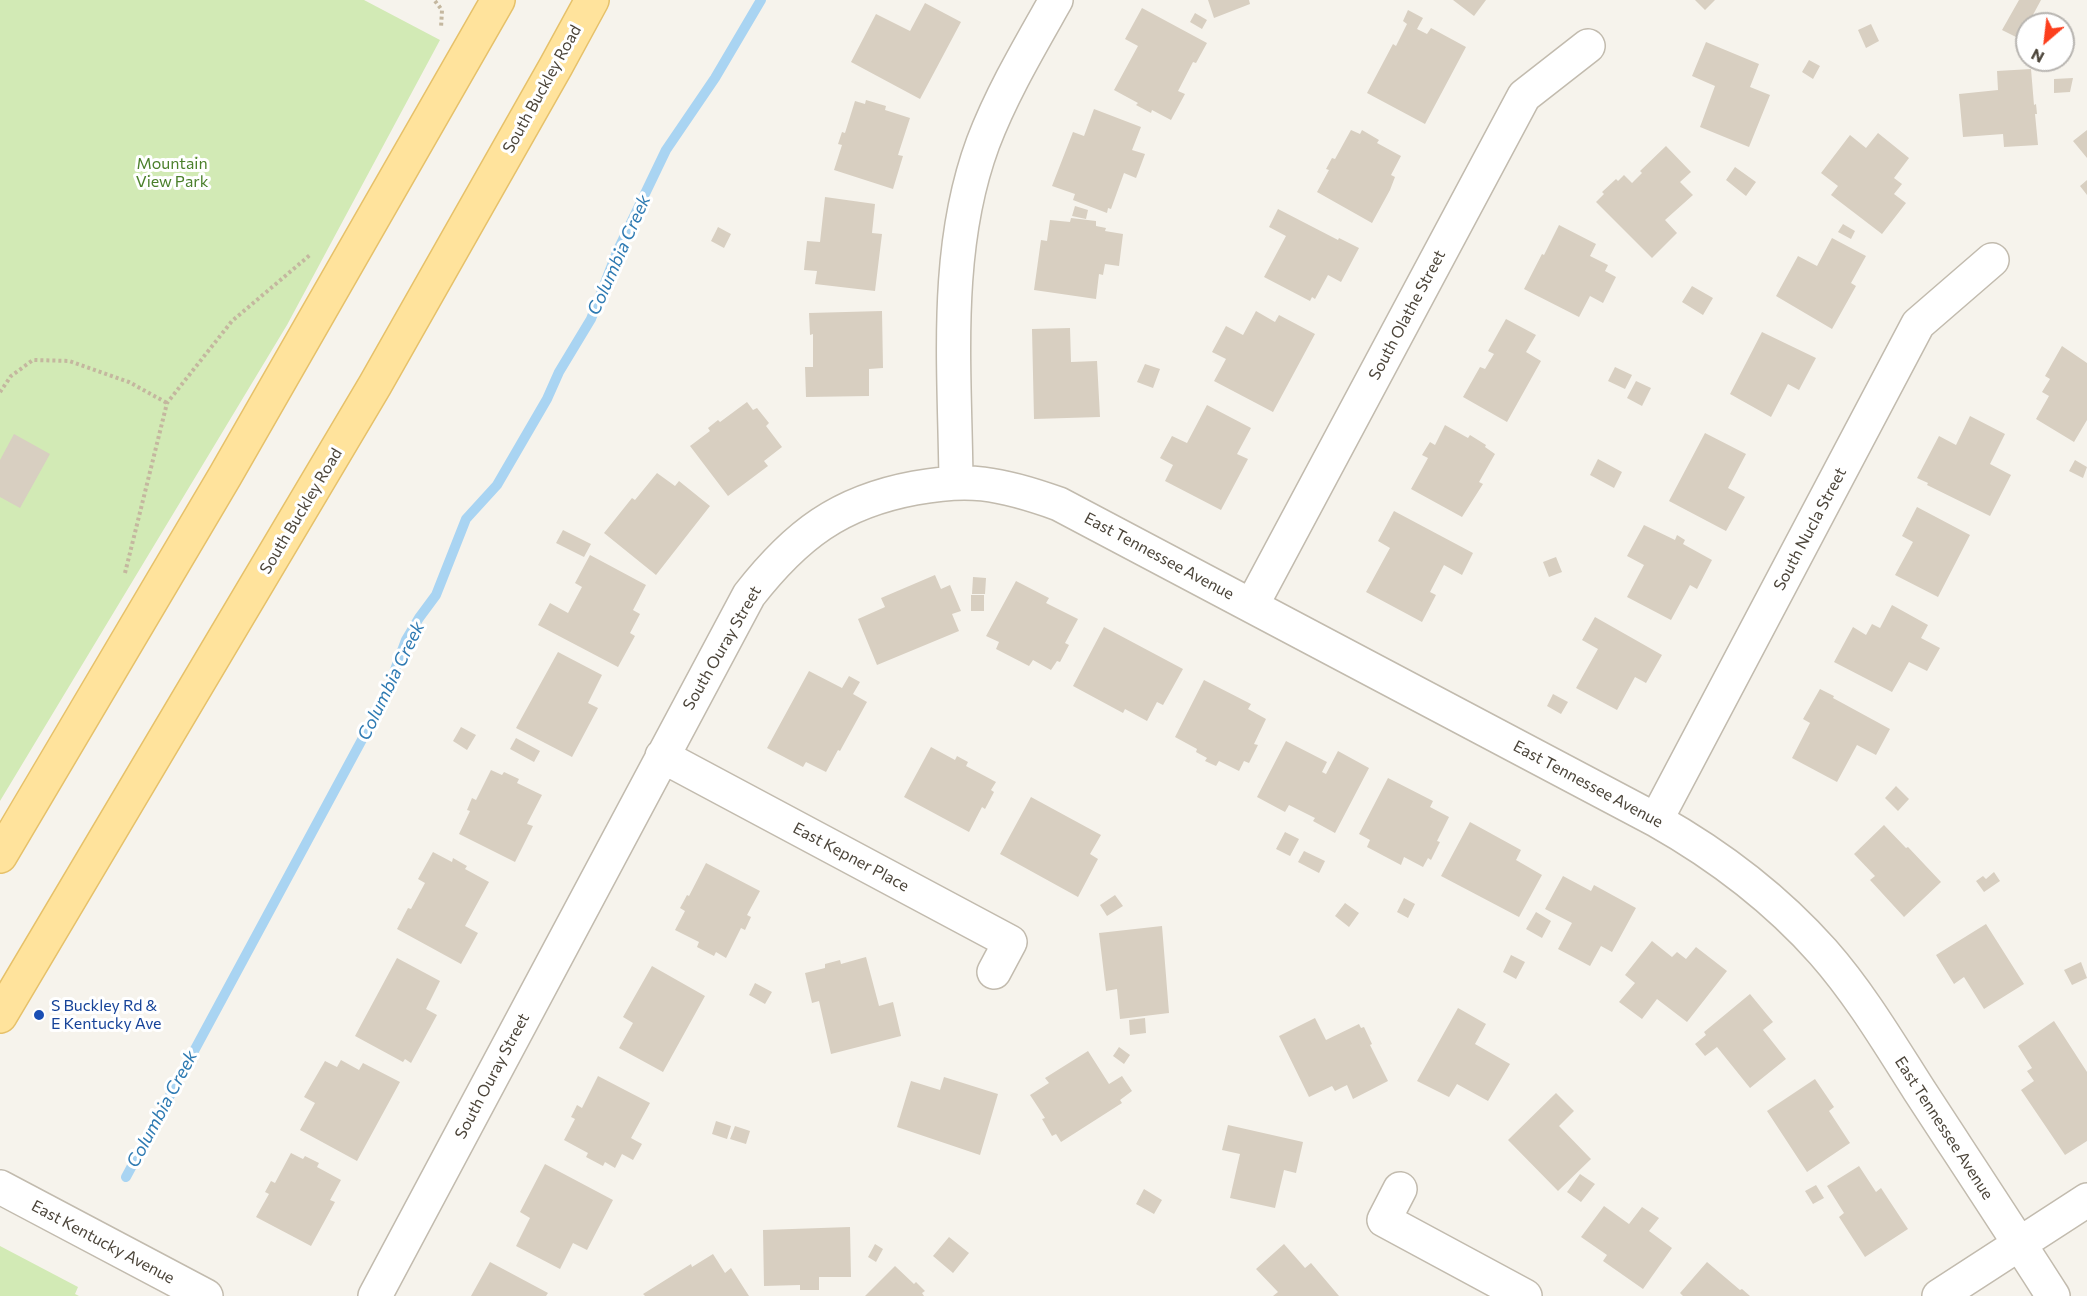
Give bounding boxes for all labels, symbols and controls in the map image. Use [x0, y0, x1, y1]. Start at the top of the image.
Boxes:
north arrow [2015, 12, 2075, 72]
street label: South Buckley Road [499, 22, 585, 156]
text: N [2027, 45, 2047, 68]
park label: Mountain View Park [136, 154, 208, 192]
water label: Columbia Creek [583, 191, 655, 319]
street label: South Olathe Street [1365, 247, 1449, 383]
street label: South Buckley Road [256, 445, 346, 577]
street label: South Nucla Street [1770, 464, 1850, 594]
street label: East Tennessee Avenue [1081, 508, 1237, 604]
street label: South Ouray Street [679, 583, 765, 713]
water label: Columbia Creek [353, 618, 429, 744]
street label: East Tennessee Avenue [1510, 736, 1666, 832]
street label: East Kepner Place [790, 818, 912, 896]
place label: S Buckley Rd & E Kentucky Ave [51, 996, 162, 1034]
marker: S Buckley Rd & E Kentucky Ave [32, 1008, 46, 1022]
street label: South Ouray Street [451, 1010, 533, 1142]
water label: Columbia Creek [122, 1047, 202, 1171]
street label: East Tennessee Avenue [1891, 1053, 1997, 1203]
street label: East Kentucky Avenue [28, 1196, 178, 1288]

